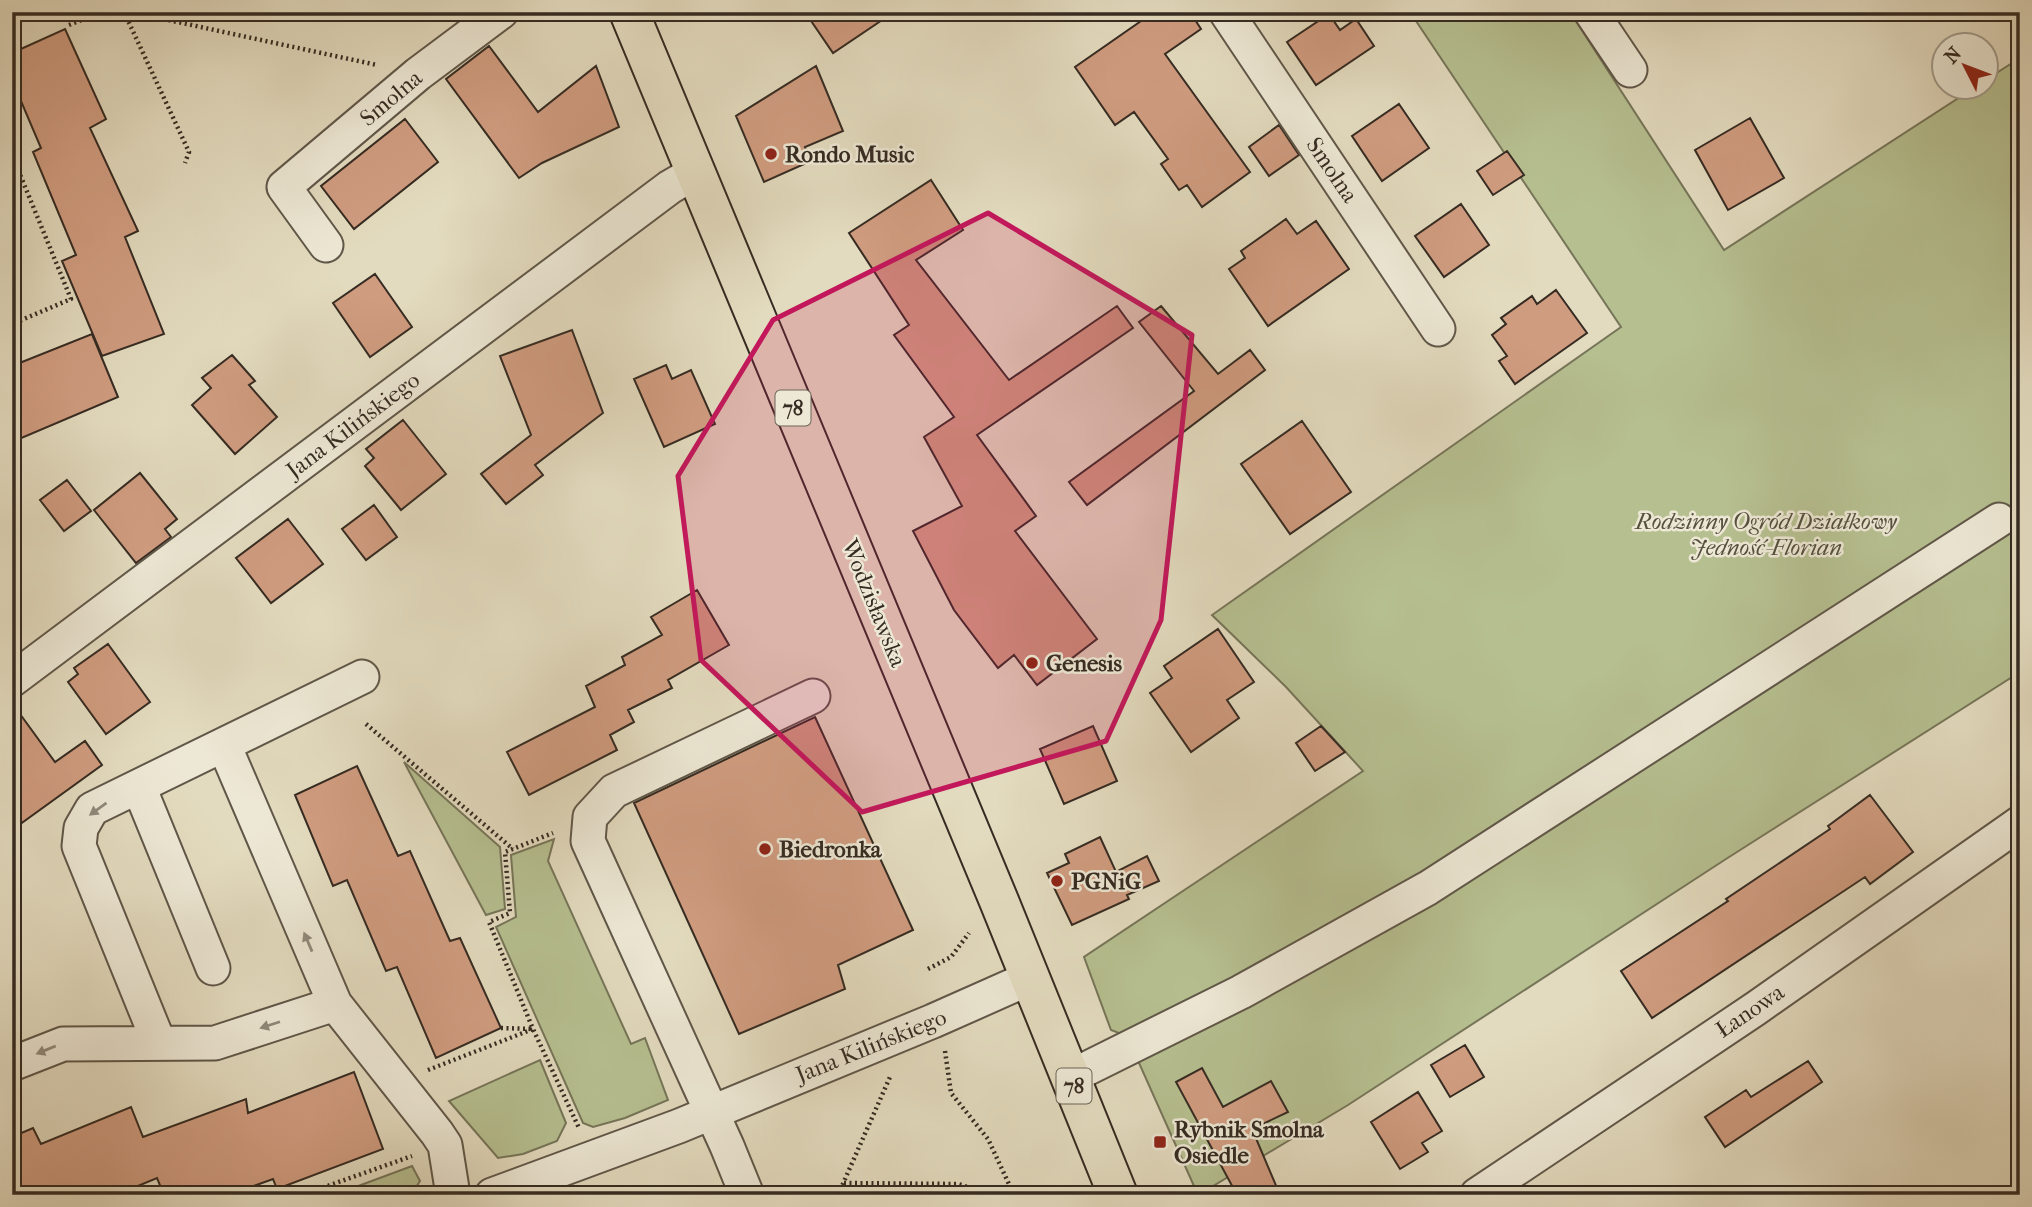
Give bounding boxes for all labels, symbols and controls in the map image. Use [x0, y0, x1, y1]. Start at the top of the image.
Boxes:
north arrow [1930, 32, 2000, 102]
text: N [1940, 42, 1966, 68]
street label: Smolna [354, 64, 428, 132]
street label: Smolna [1300, 132, 1364, 208]
place label: Rondo Music [785, 141, 914, 168]
marker: Rondo Music [763, 146, 779, 162]
street label: Jana Kilińskiego [279, 366, 425, 485]
road number: 78 [776, 390, 810, 426]
park label: Rodzinny Ogród Działkowy Jedność-Florian [1633, 508, 1897, 561]
street label: Wodzisławska [836, 534, 912, 671]
place label: Genesis [1046, 650, 1123, 677]
marker: Genesis [1024, 655, 1040, 671]
one-way arrow [89, 802, 108, 816]
place label: Biedronka [779, 836, 883, 863]
marker: Biedronka [757, 841, 773, 857]
place label: PGNiG [1071, 868, 1141, 895]
marker: PGNiG [1049, 873, 1065, 889]
one-way arrow [302, 931, 313, 952]
street label: Łanowa [1711, 978, 1790, 1044]
street label: Jana Kilińskiego [790, 1004, 950, 1089]
one-way arrow [259, 1021, 280, 1031]
one-way arrow [36, 1045, 57, 1056]
road number: 78 [1056, 1068, 1092, 1104]
place label: Rybnik Smolna Osiedle [1174, 1116, 1325, 1169]
marker: Rybnik Smolna Osiedle [1152, 1134, 1168, 1150]

